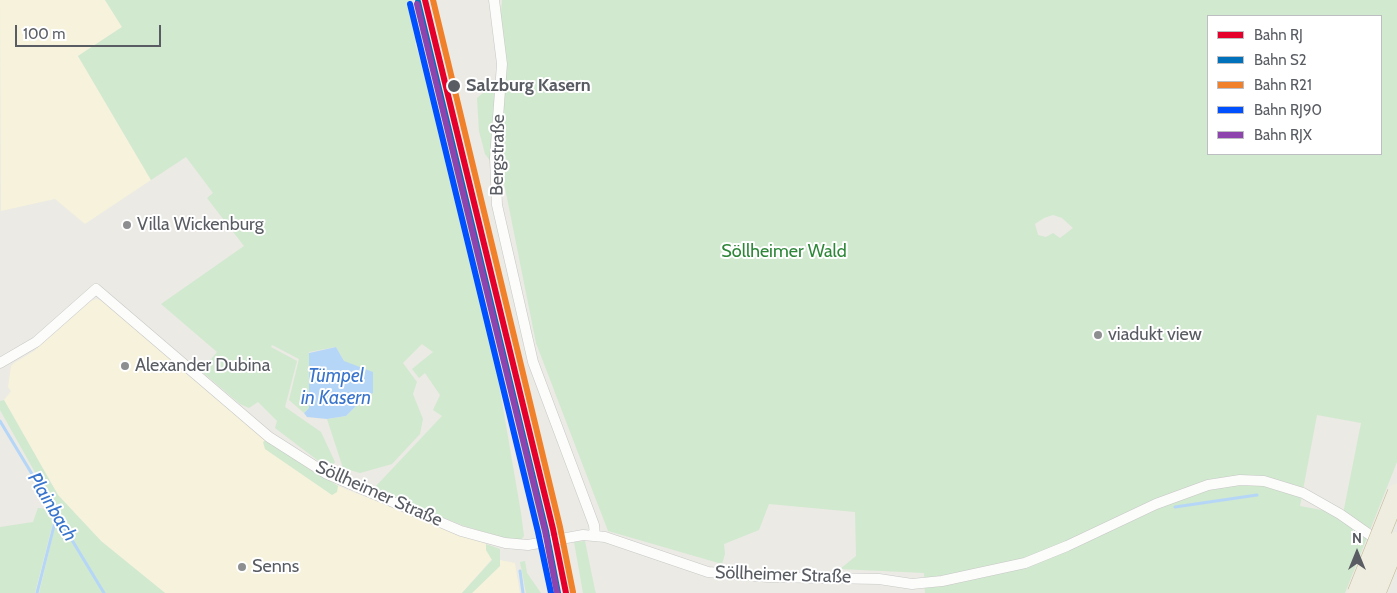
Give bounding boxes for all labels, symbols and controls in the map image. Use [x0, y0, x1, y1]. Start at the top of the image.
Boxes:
scale bar [18, 15, 164, 47]
legend [1207, 15, 1382, 155]
text: 100 m [23, 25, 65, 43]
text: Bahn RJ [1254, 26, 1303, 44]
text: Bahn S2 [1254, 51, 1307, 69]
place label: Salzburg Kasern [466, 75, 591, 97]
text: Bahn R21 [1254, 76, 1312, 94]
marker: Salzburg Kasern [446, 78, 462, 94]
text: Bahn RJ90 [1254, 101, 1322, 119]
street label: Bergstraße [486, 114, 510, 196]
text: Bahn RJX [1254, 126, 1312, 144]
place label: Villa Wickenburg [137, 214, 264, 236]
marker: Villa Wickenburg [121, 219, 133, 231]
park label: Söllheimer Wald [721, 241, 847, 263]
place label: viadukt view [1108, 324, 1202, 346]
marker: viadukt view [1092, 329, 1104, 341]
place label: Alexander Dubina [135, 355, 270, 377]
marker: Alexander Dubina [119, 360, 131, 372]
water label: Tümpel in Kasern [301, 365, 371, 409]
street label: Söllheimer Straße [312, 456, 446, 532]
water label: Plainbach [23, 468, 81, 546]
north arrow [1332, 528, 1382, 578]
text: N [1352, 529, 1362, 547]
place label: Senns [252, 556, 299, 578]
marker: Senns [236, 561, 248, 573]
street label: Söllheimer Straße [714, 562, 852, 588]

